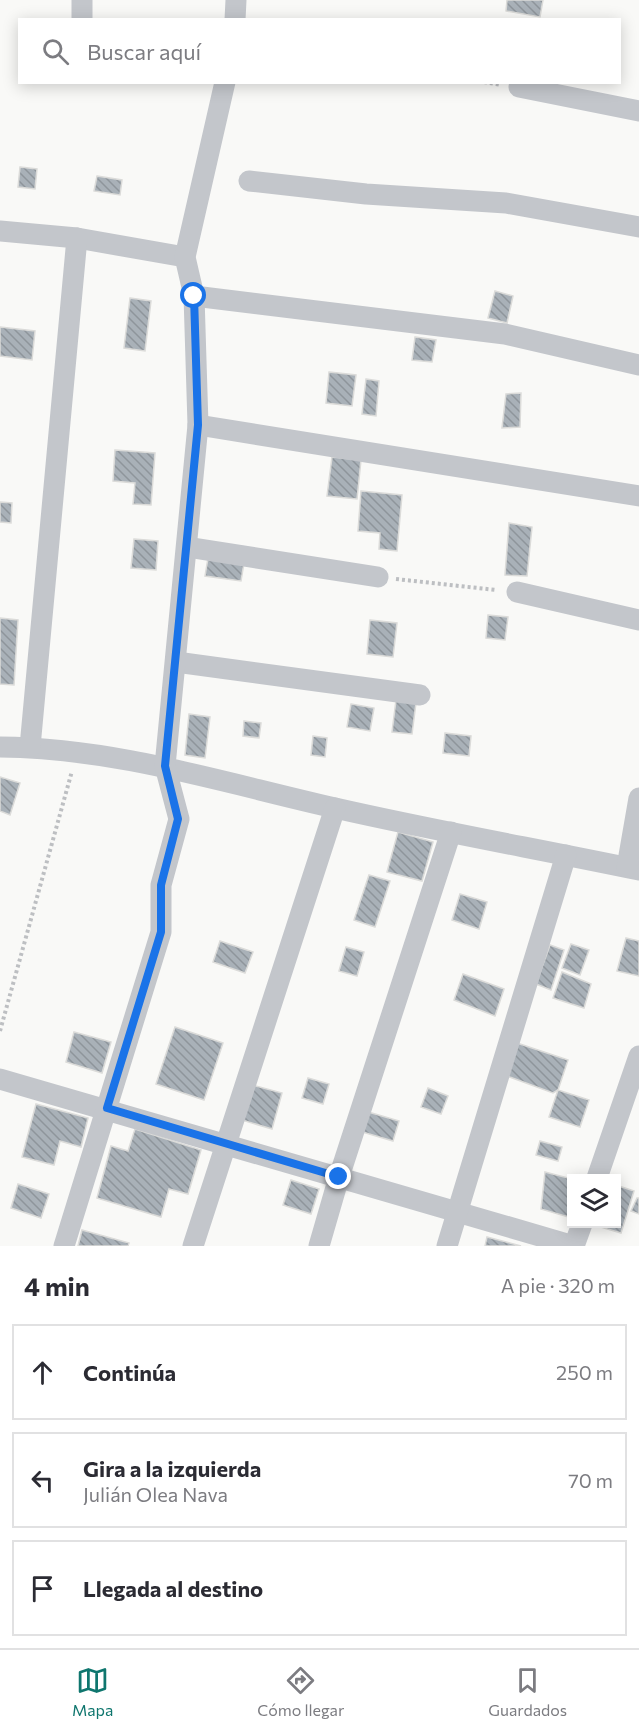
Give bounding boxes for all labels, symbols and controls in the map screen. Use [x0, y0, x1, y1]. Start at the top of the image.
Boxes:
search box [18, 18, 621, 84]
icon: search [39, 35, 72, 68]
text: Buscar aquí [87, 38, 201, 65]
route start [180, 282, 206, 308]
route end [325, 1163, 351, 1189]
map controls [567, 1174, 621, 1228]
button: layers [567, 1174, 621, 1228]
text: 4 min [24, 1270, 90, 1301]
text: A pie · 320 m [501, 1273, 615, 1297]
icon: ahead [26, 1356, 59, 1389]
text: Continúa [83, 1359, 176, 1386]
text: 250 m [556, 1360, 613, 1384]
text: Gira a la izquierda [83, 1455, 261, 1482]
icon: left [26, 1464, 59, 1497]
text: 70 m [568, 1468, 613, 1492]
text: Julián Olea Nava [83, 1482, 228, 1506]
icon: arrive [26, 1572, 59, 1605]
text: Llegada al destino [83, 1575, 263, 1602]
tab: Mapa [72, 1664, 113, 1719]
tab: Cómo llegar [257, 1664, 344, 1719]
tab: Guardados [488, 1664, 567, 1719]

